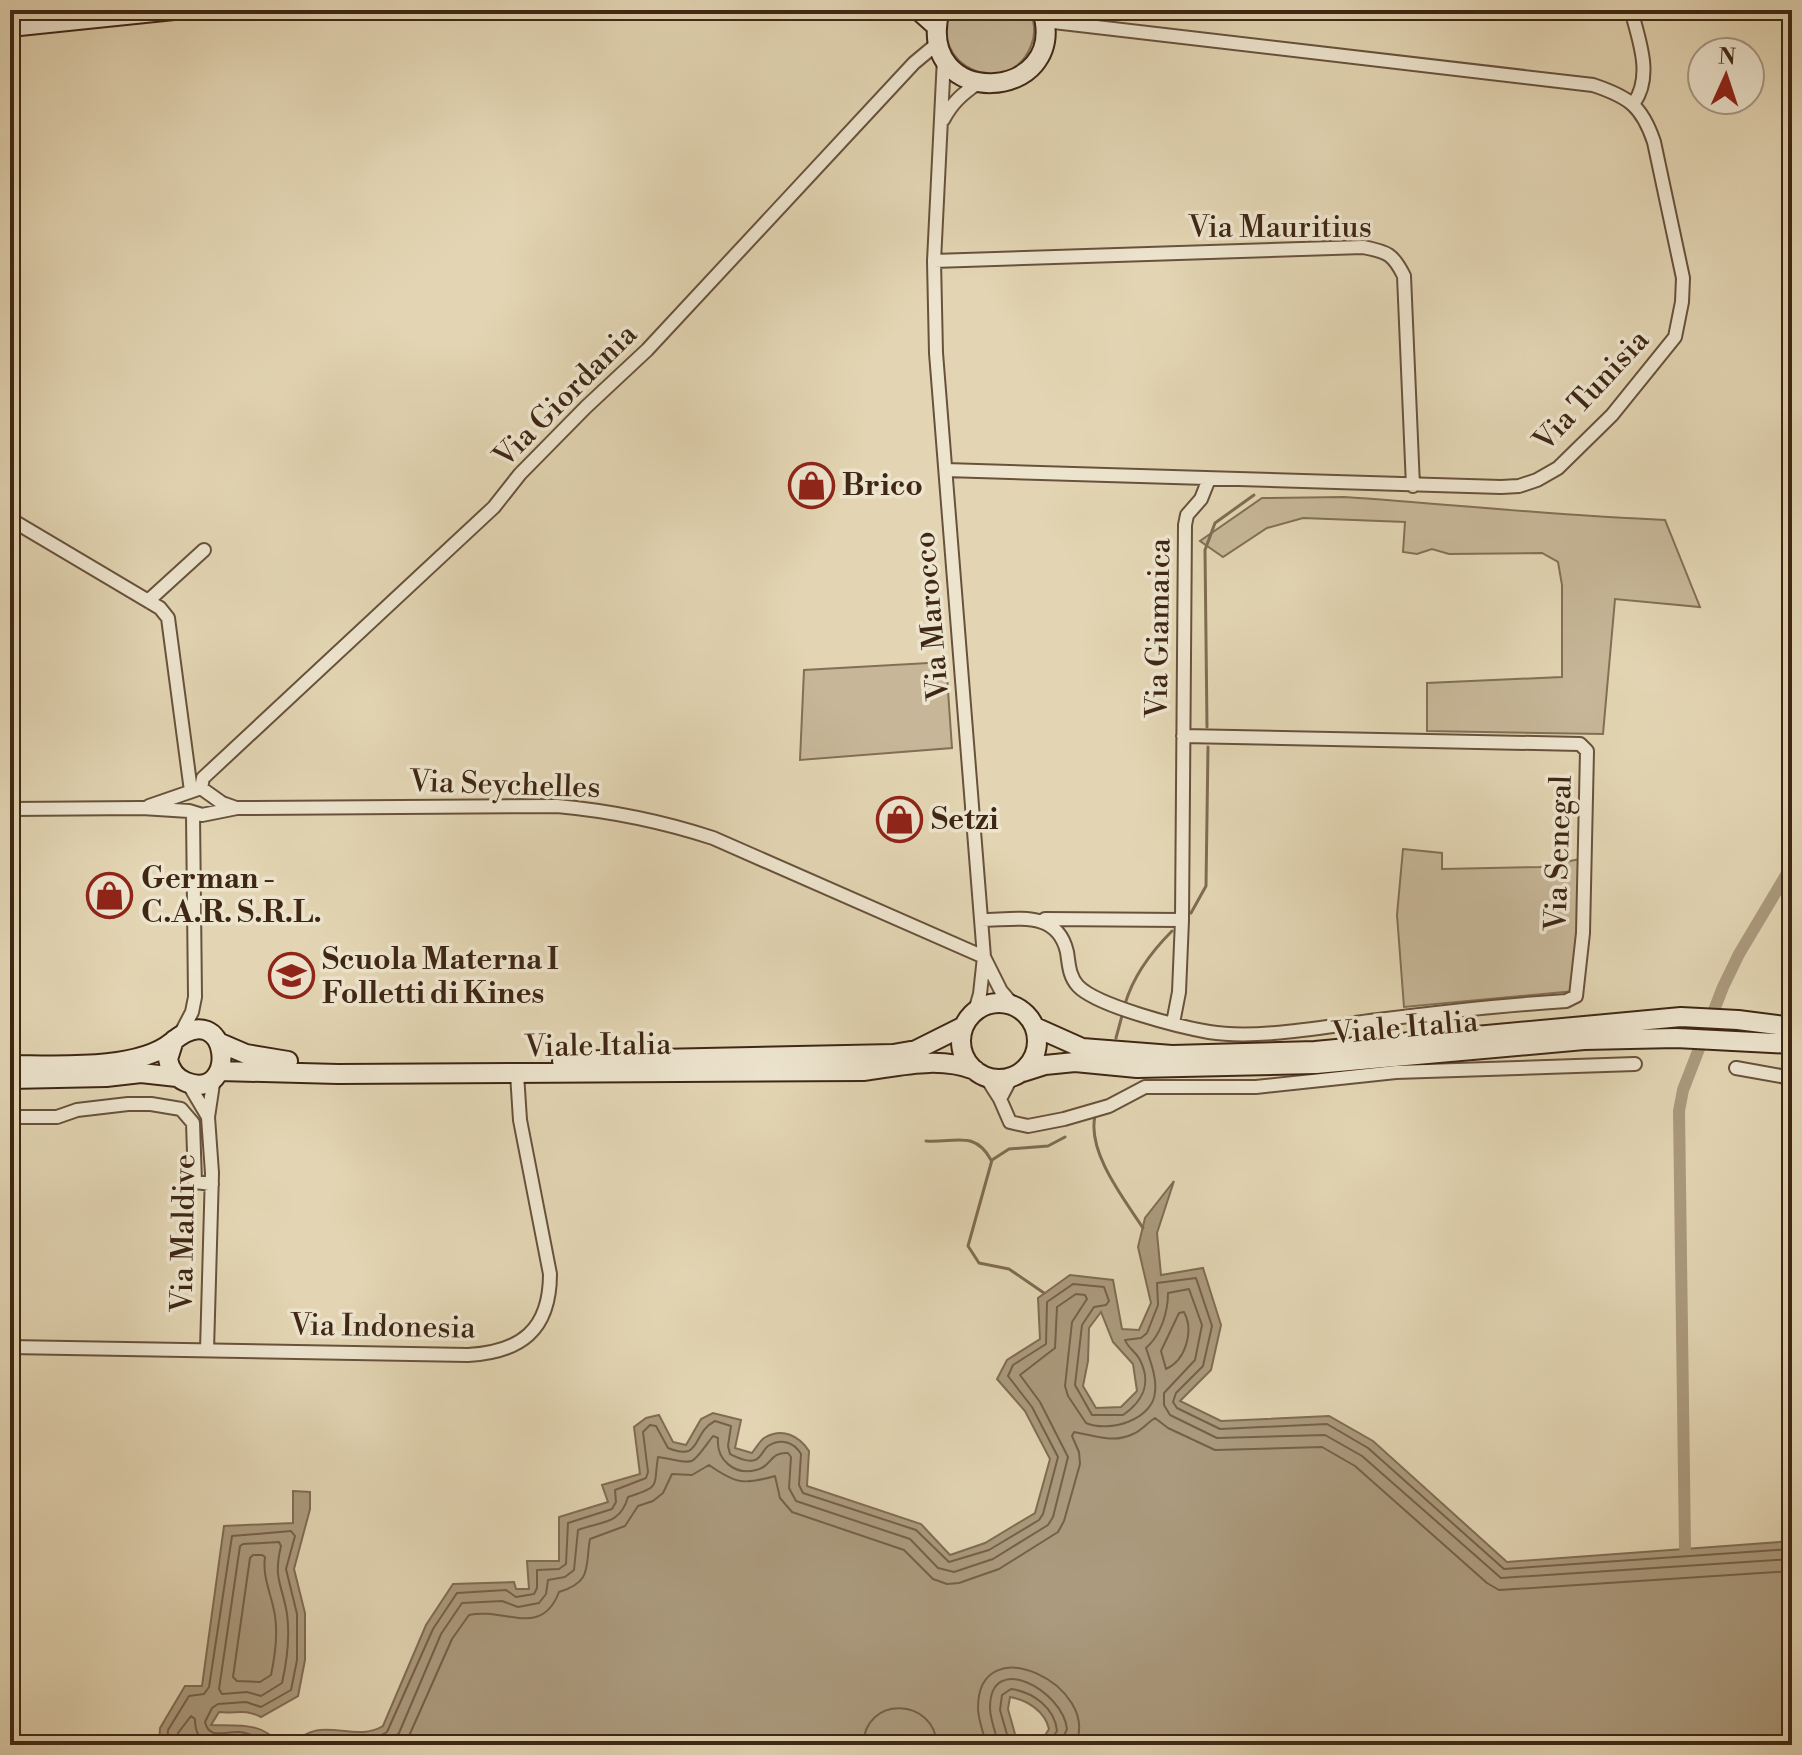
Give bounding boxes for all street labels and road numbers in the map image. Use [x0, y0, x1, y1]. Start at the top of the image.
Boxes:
street label: Via Mauritius [1187, 209, 1372, 247]
street label: Via Giordania [485, 315, 646, 476]
street label: Via Tunisia [1525, 321, 1658, 460]
street label: Via Marocco [906, 530, 958, 703]
street label: Via Giamaica [1138, 537, 1180, 719]
street label: Via Seychelles [408, 763, 601, 807]
street label: Via Senegal [1537, 774, 1581, 933]
street label: Viale Italia [1329, 1003, 1481, 1053]
street label: Viale Italia [523, 1026, 672, 1066]
street label: Via Maldive [164, 1154, 204, 1313]
street label: Via Indonesia [289, 1306, 477, 1348]

